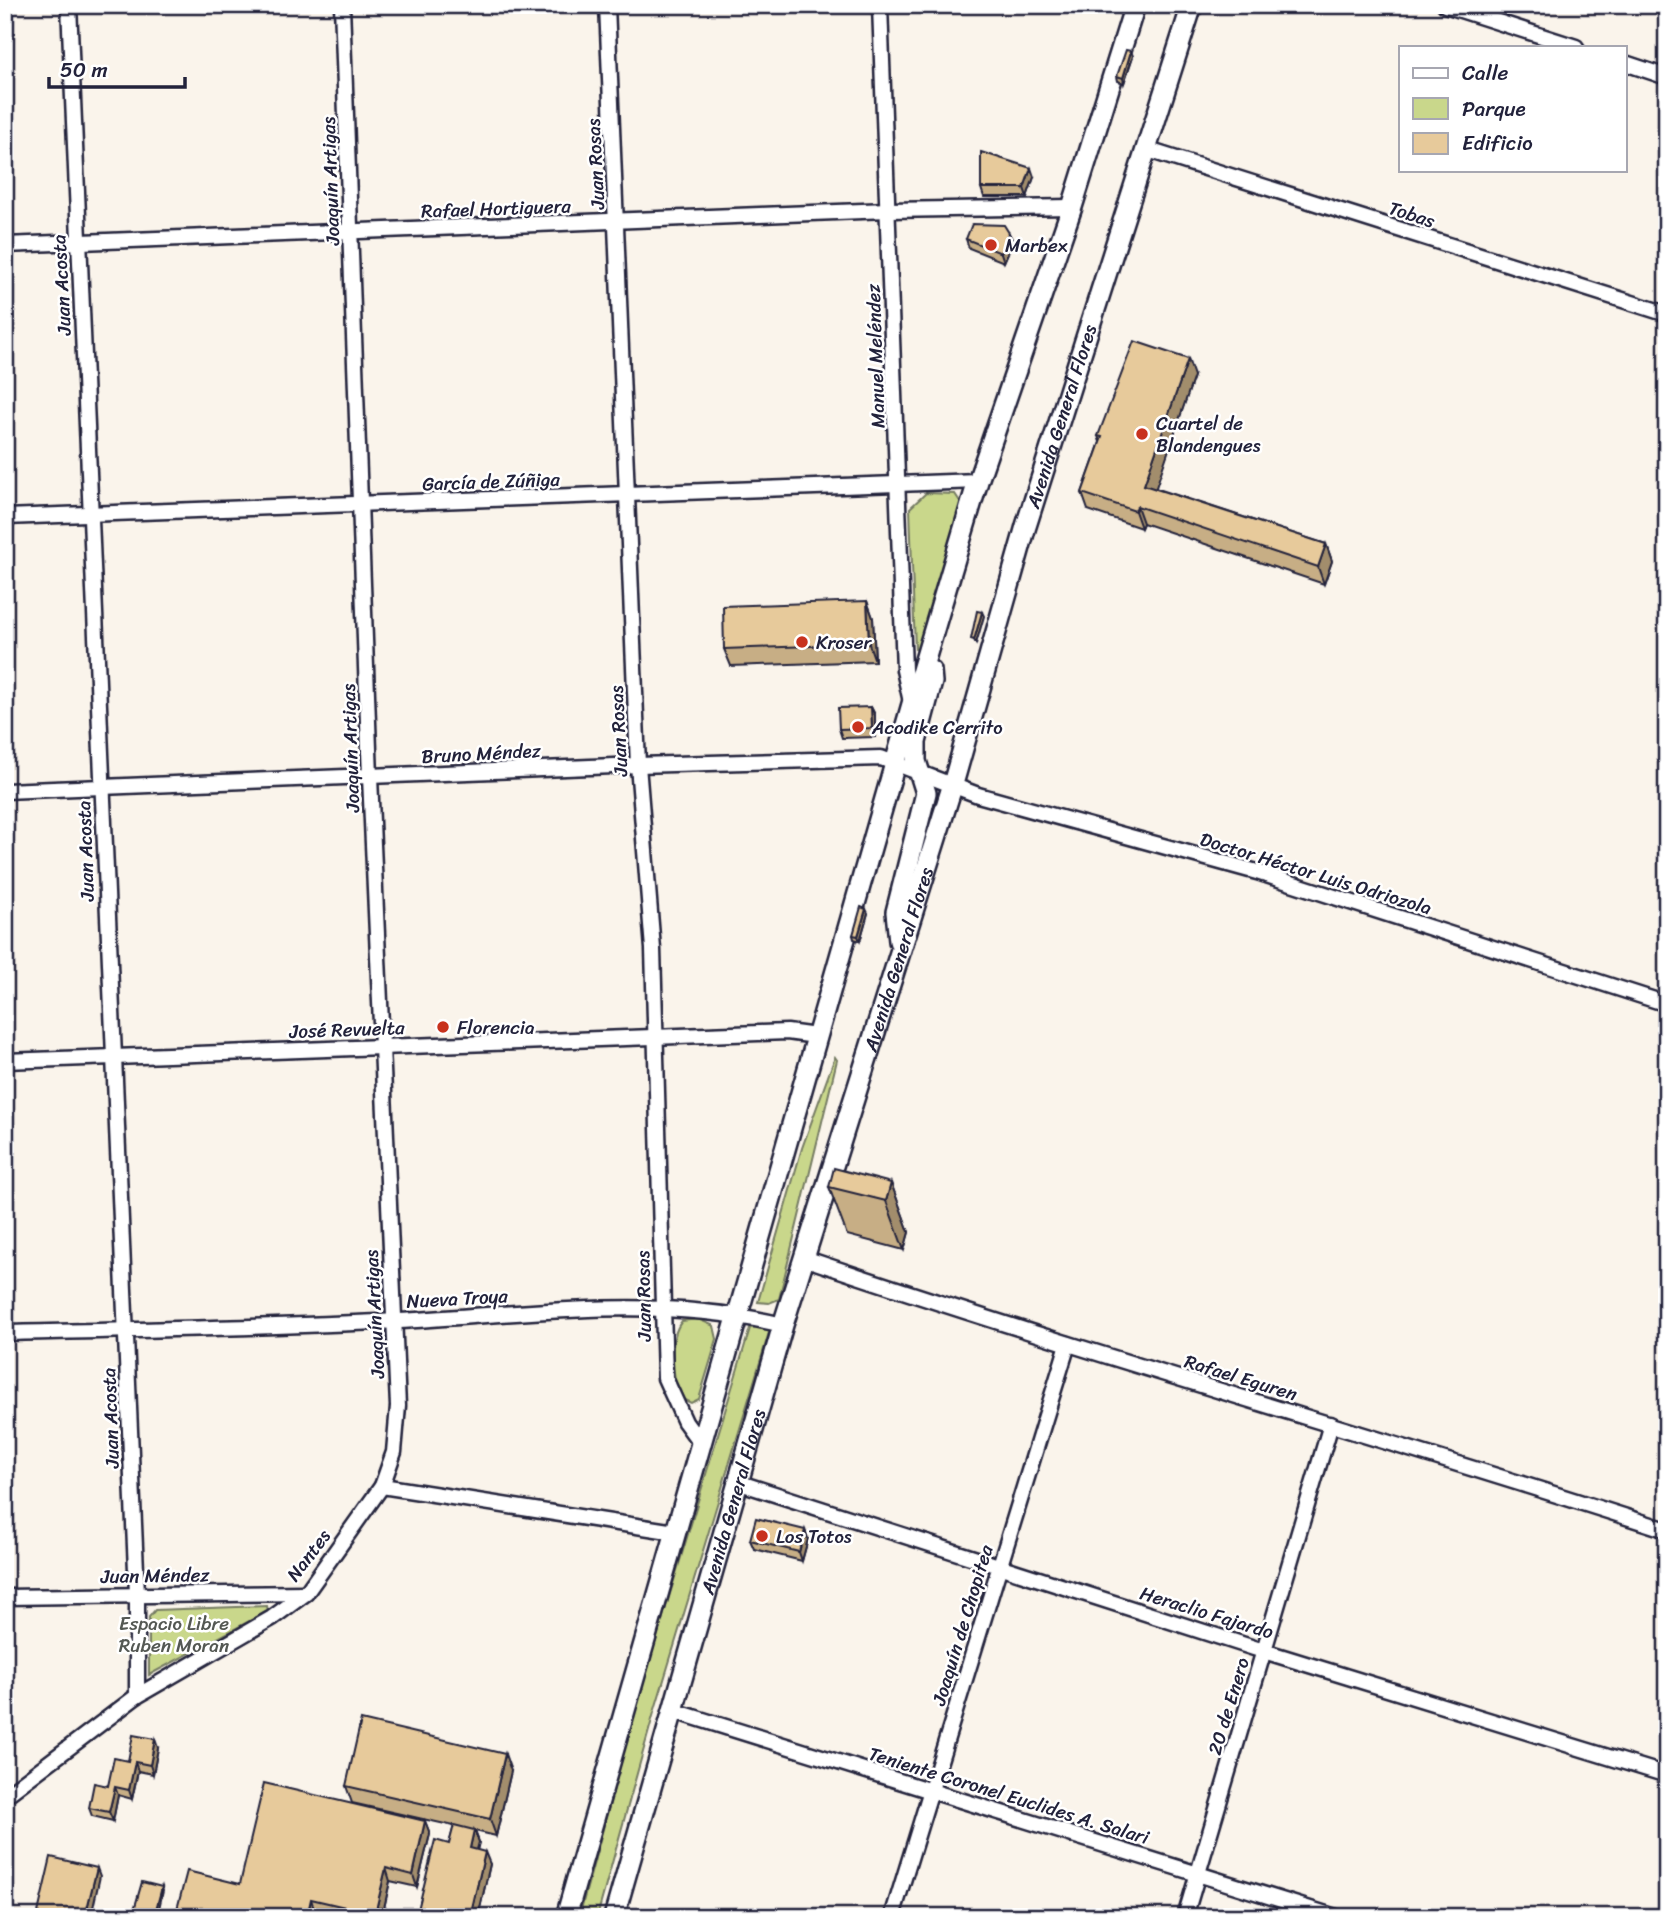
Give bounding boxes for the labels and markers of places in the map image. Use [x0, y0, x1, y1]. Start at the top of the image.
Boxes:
place label: Marbex [1005, 229, 1068, 262]
marker: Marbex [983, 237, 999, 253]
place label: Cuartel de Blandengues [1156, 407, 1261, 462]
marker: Cuartel de Blandengues [1134, 426, 1150, 442]
place label: Kroser [816, 626, 873, 659]
marker: Kroser [794, 634, 810, 650]
place label: Acodike Cerrito [871, 711, 1003, 744]
marker: Acodike Cerrito [850, 719, 866, 735]
place label: Florencia [457, 1011, 535, 1044]
marker: Florencia [435, 1019, 451, 1035]
place label: Los Totos [776, 1520, 852, 1553]
marker: Los Totos [754, 1528, 770, 1544]

